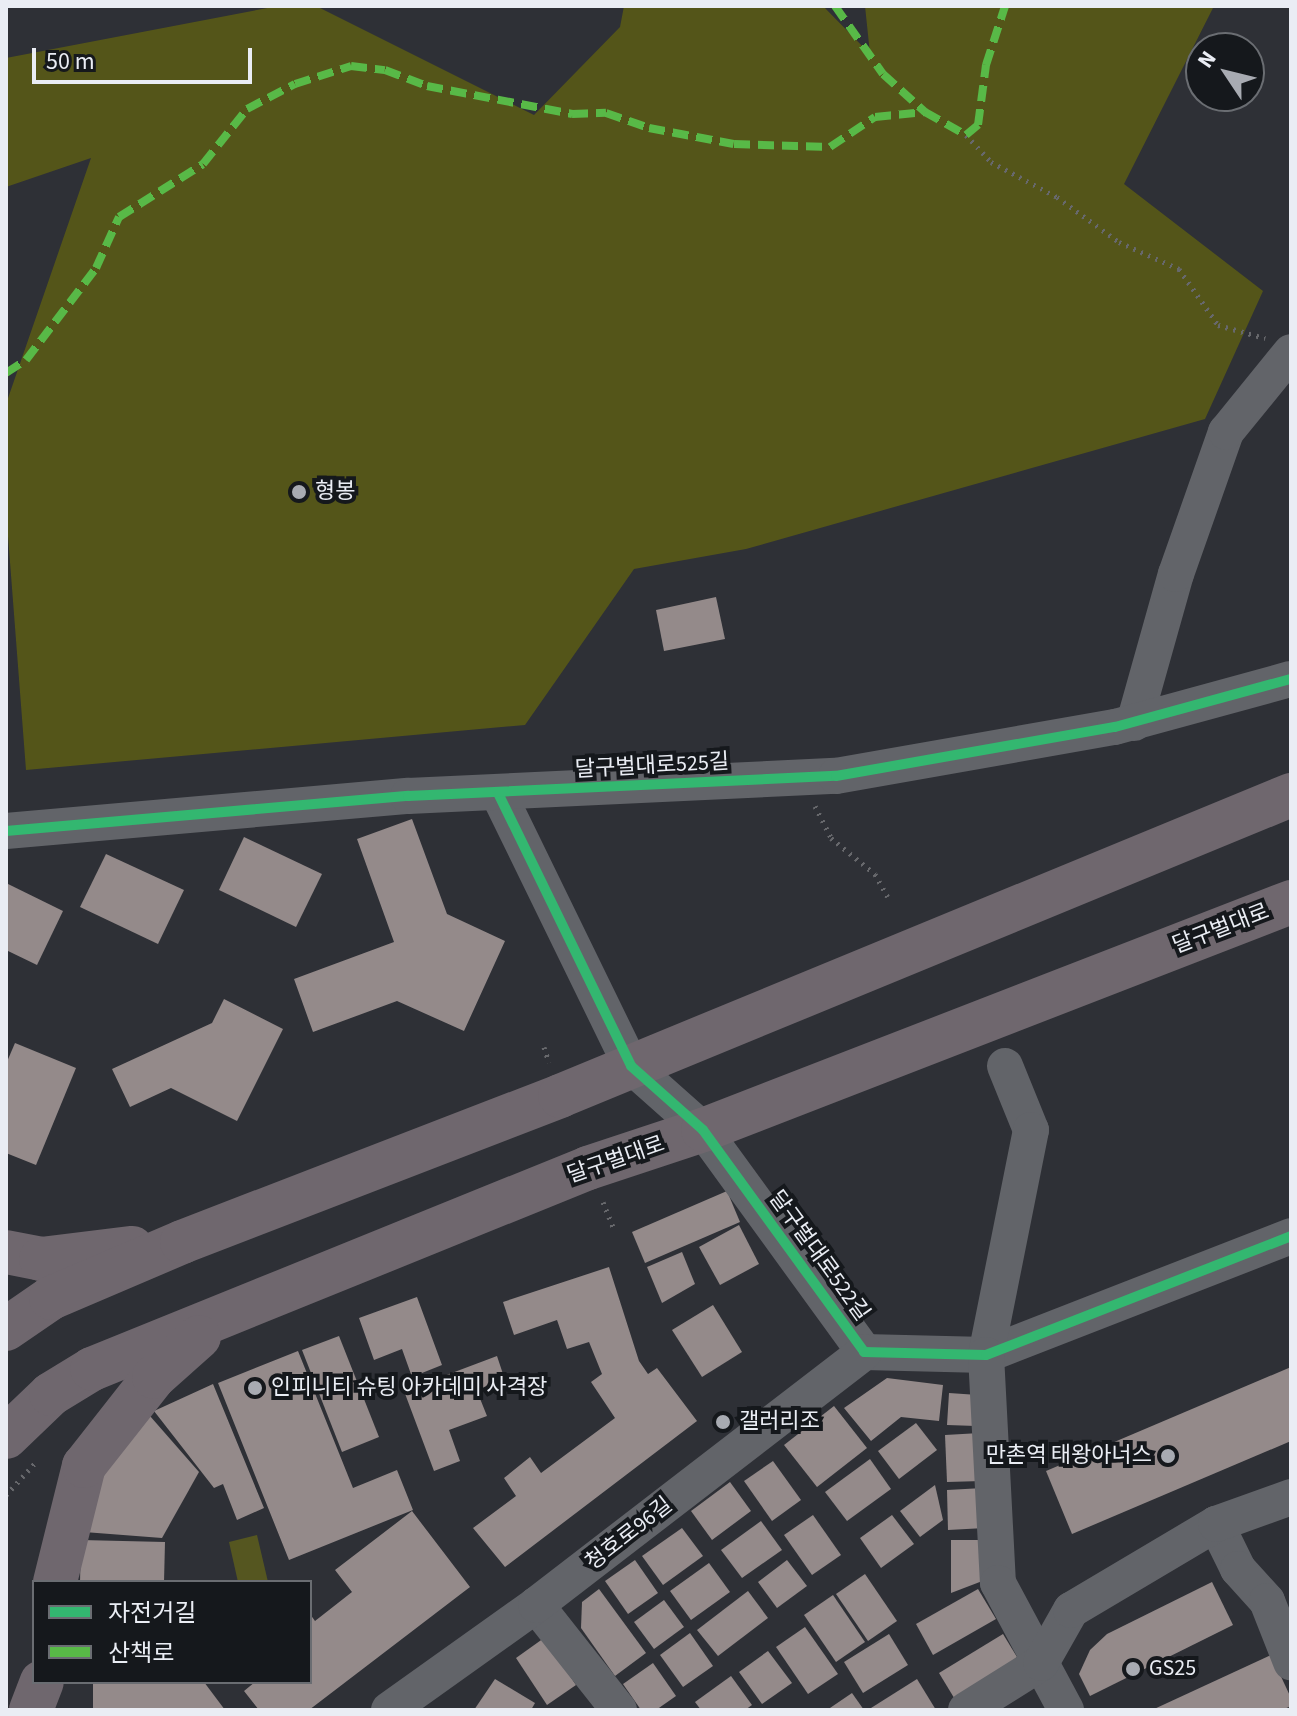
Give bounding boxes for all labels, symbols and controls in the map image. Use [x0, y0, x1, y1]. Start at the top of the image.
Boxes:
scale bar [36, 32, 256, 82]
north arrow [1185, 32, 1265, 112]
text: 50 m [46, 44, 95, 79]
text: N [1190, 44, 1224, 75]
place label: 형봉 [315, 479, 355, 505]
marker: 형봉 [290, 483, 308, 501]
street label: 달구벌대로525길 [574, 749, 730, 783]
street label: 달구벌대로 [1169, 899, 1273, 959]
street label: 달구벌대로 [564, 1131, 668, 1189]
street label: 달구벌대로522길 [763, 1186, 875, 1326]
place label: 인피니티 슈팅 아카데미 사격장 [271, 1375, 547, 1401]
marker: 인피니티 슈팅 아카데미 사격장 [246, 1379, 264, 1397]
place label: 갤러리조 [739, 1409, 820, 1435]
marker: 갤러리조 [714, 1413, 732, 1431]
place label: 만촌역 태왕아너스 [986, 1443, 1152, 1469]
marker: 만촌역 태왕아너스 [1159, 1447, 1177, 1465]
street label: 청호로96길 [580, 1492, 678, 1576]
legend [32, 1580, 312, 1684]
text: 자전거길 [108, 1596, 196, 1631]
text: 산책로 [108, 1636, 174, 1671]
place label: GS25 [1149, 1656, 1196, 1682]
marker: GS25 [1124, 1660, 1142, 1678]

